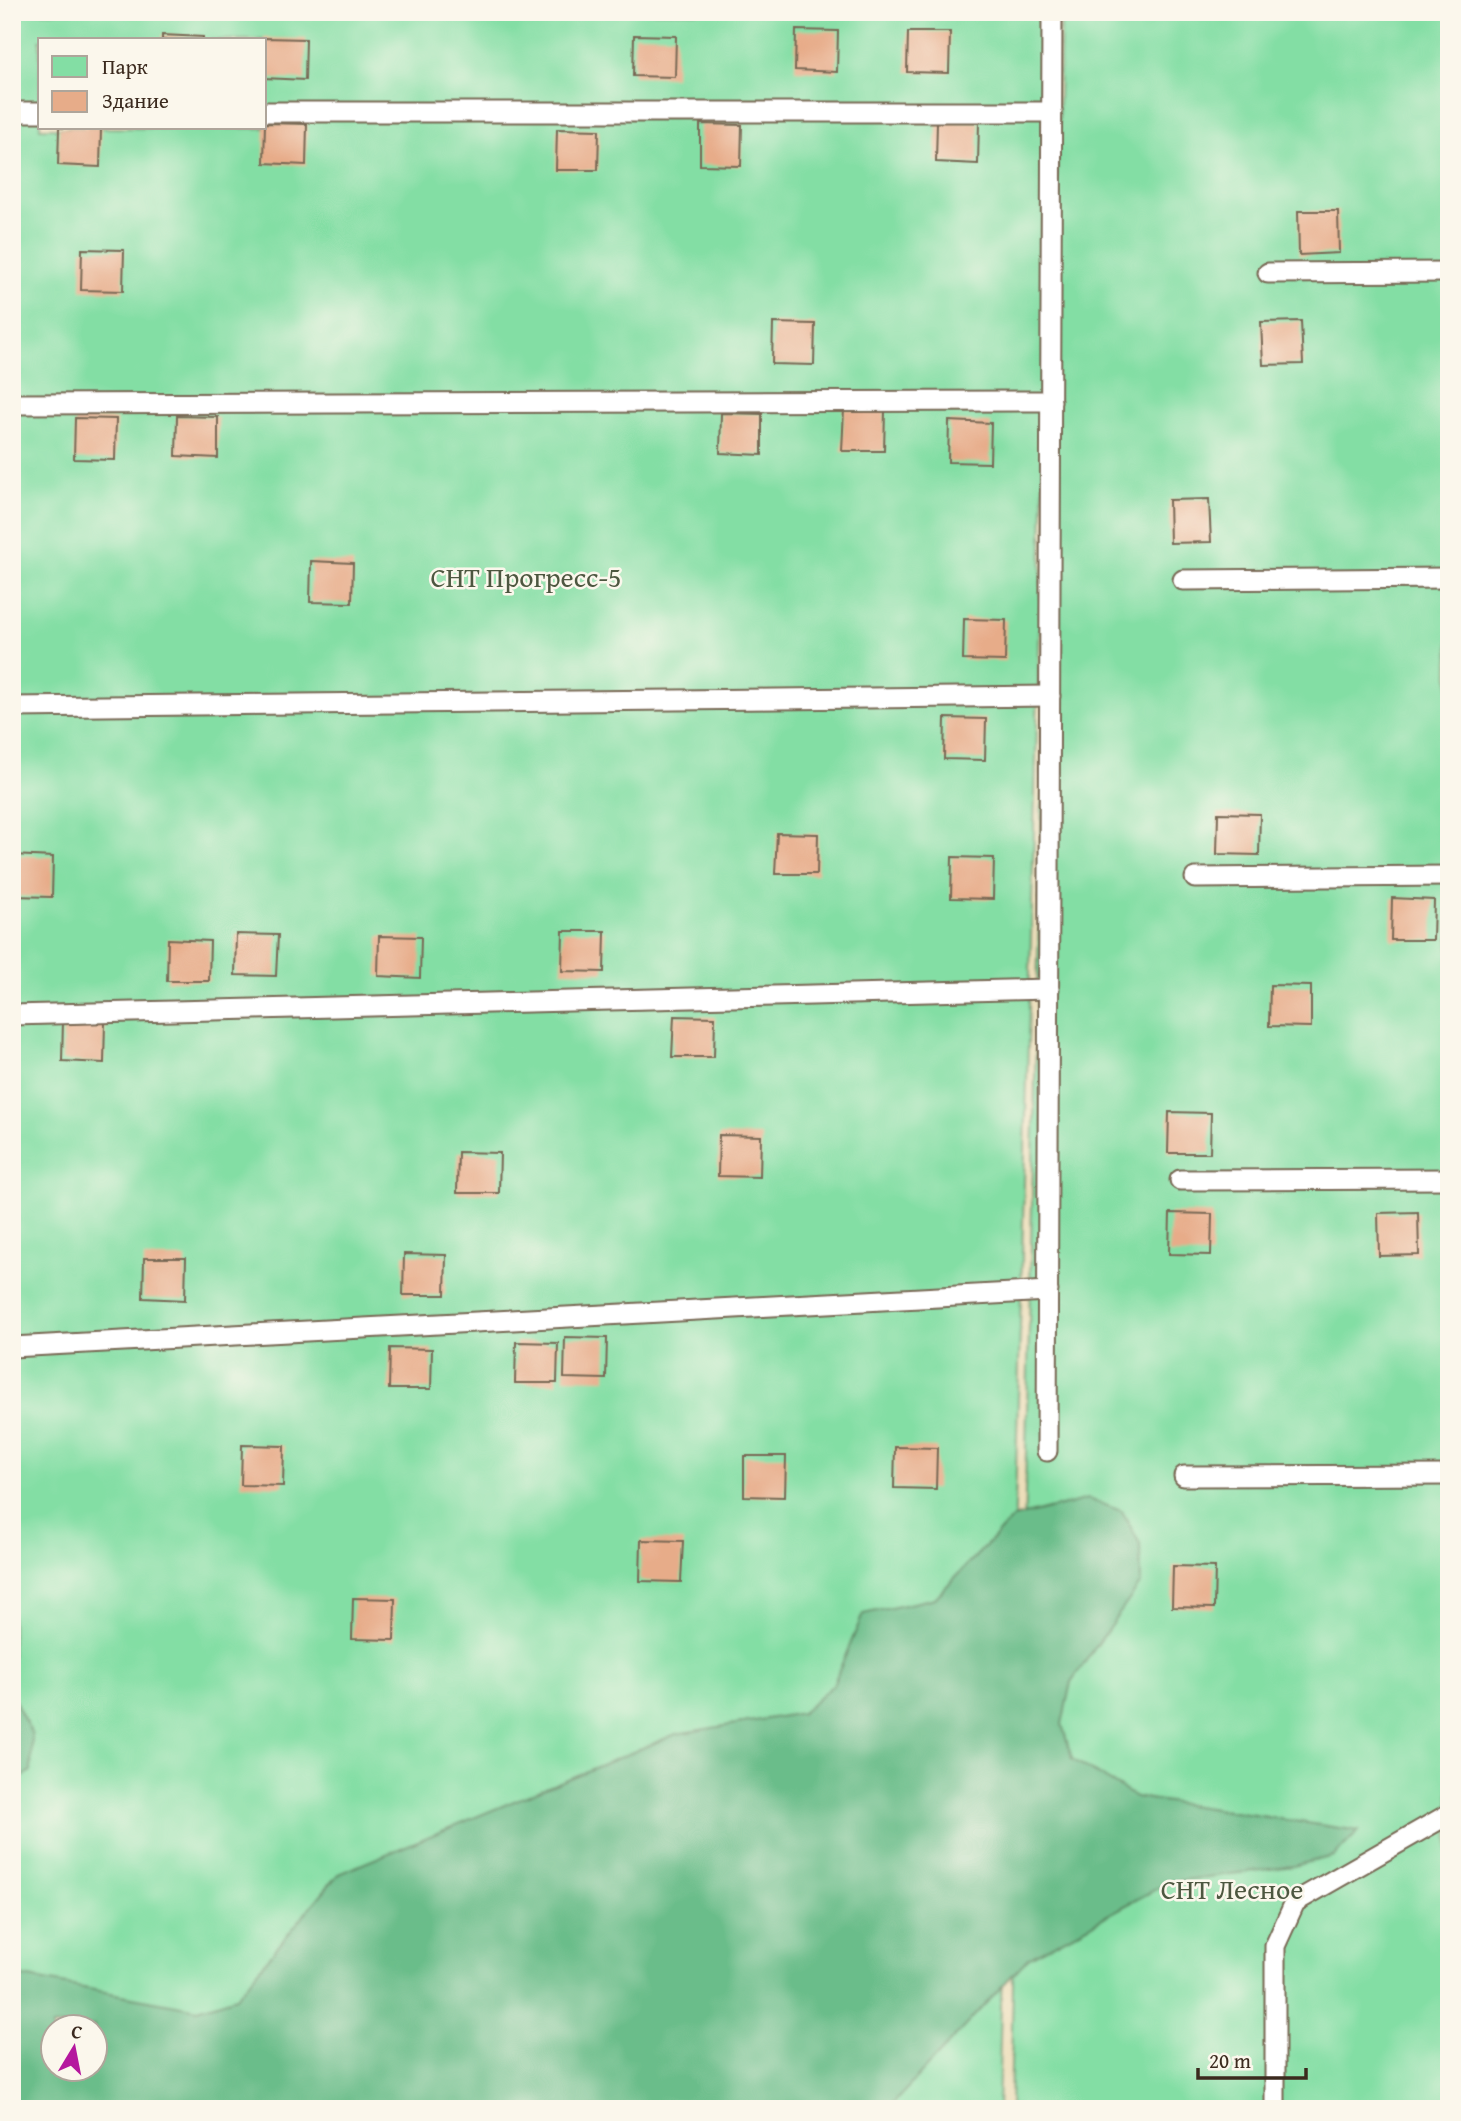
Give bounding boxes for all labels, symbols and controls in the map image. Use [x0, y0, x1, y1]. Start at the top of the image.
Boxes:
legend [38, 38, 266, 130]
text: Парк [102, 51, 148, 82]
text: Здание [102, 85, 169, 116]
park label: СНТ Прогресс-5 [430, 556, 622, 597]
park label: СНТ Лесное [1161, 1868, 1303, 1909]
north arrow [38, 2012, 108, 2082]
text: С [69, 2017, 85, 2046]
scale bar [1198, 2037, 1307, 2081]
text: 20 m [1209, 2045, 1251, 2076]

